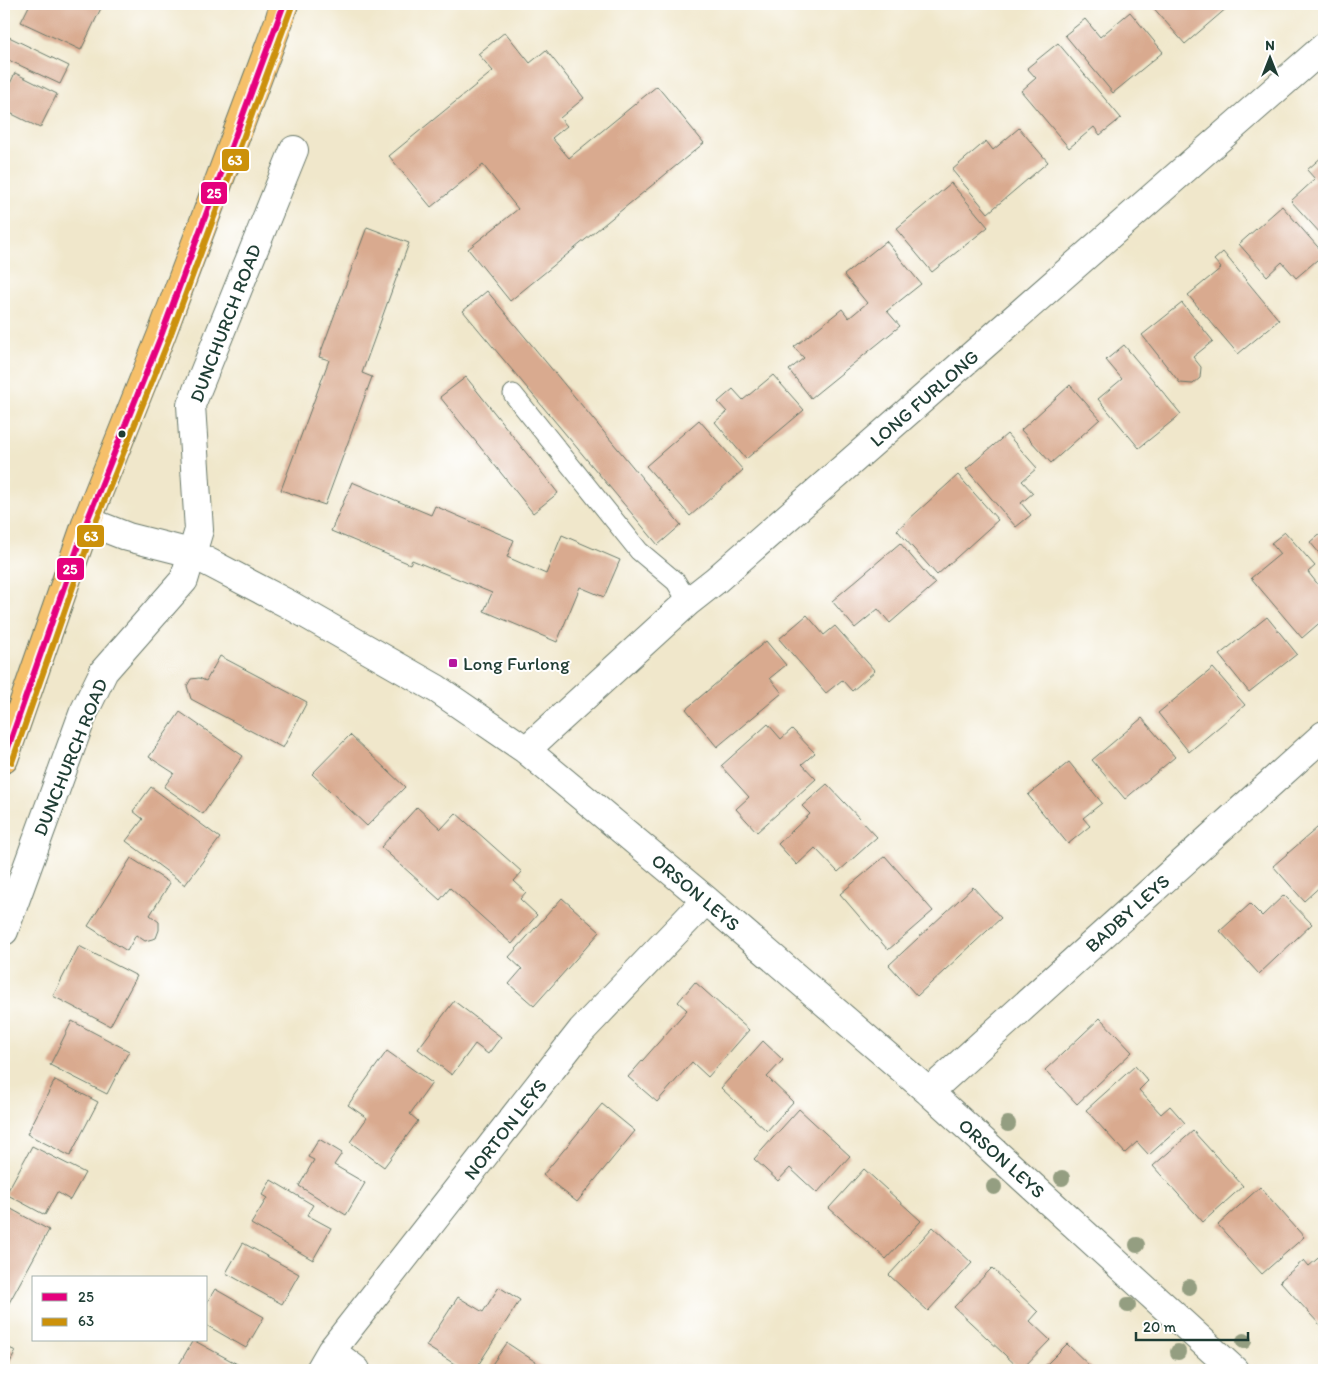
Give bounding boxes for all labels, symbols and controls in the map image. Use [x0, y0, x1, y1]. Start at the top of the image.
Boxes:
north arrow [1246, 32, 1296, 82]
text: N [1265, 37, 1275, 54]
line badge: 63 [221, 148, 250, 172]
text: 63 [227, 152, 243, 169]
line badge: 25 [200, 181, 228, 205]
text: 25 [207, 185, 222, 202]
street label: DUNCHURCH ROAD [185, 241, 266, 406]
street label: LONG FURLONG [865, 345, 983, 452]
unlabelled marker [117, 429, 127, 439]
line badge: 63 [76, 524, 105, 548]
text: 63 [83, 528, 99, 545]
line badge: 25 [56, 557, 85, 581]
text: 25 [63, 561, 78, 578]
place label: Long Furlong [463, 652, 570, 675]
marker: Long Furlong [447, 657, 459, 669]
street label: DUNCHURCH ROAD [28, 675, 113, 839]
street label: ORSON LEYS [647, 849, 745, 936]
street label: BADBY LEYS [1080, 869, 1174, 957]
street label: NORTON LEYS [459, 1074, 552, 1184]
street label: ORSON LEYS [954, 1114, 1050, 1203]
legend [32, 1276, 208, 1342]
text: 25 [78, 1288, 94, 1306]
scale bar [1136, 1309, 1248, 1341]
text: 63 [78, 1312, 94, 1330]
text: 20 m [1143, 1318, 1177, 1336]

